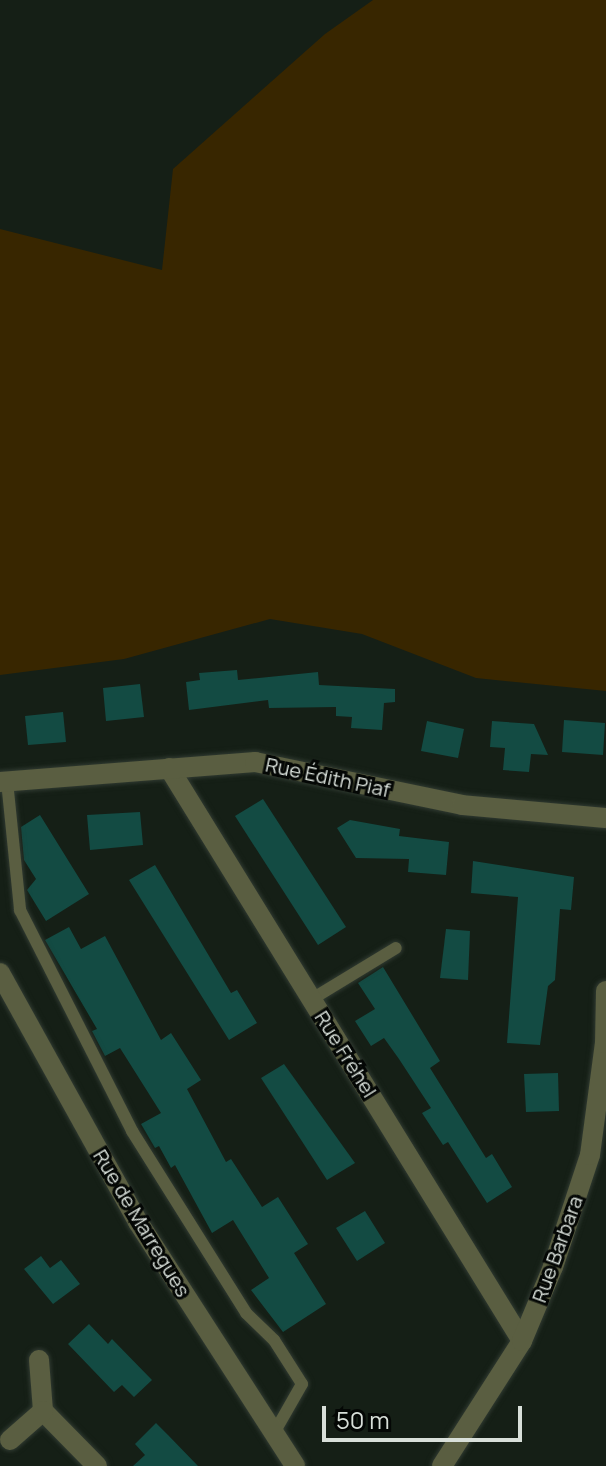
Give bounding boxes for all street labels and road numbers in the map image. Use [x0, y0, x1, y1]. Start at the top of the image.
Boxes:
street label: Rue Édith Piaf [263, 752, 393, 802]
street label: Rue Fréhel [310, 1006, 382, 1102]
street label: Rue de Marregues [89, 1145, 195, 1301]
street label: Rue Barbara [527, 1192, 587, 1306]

